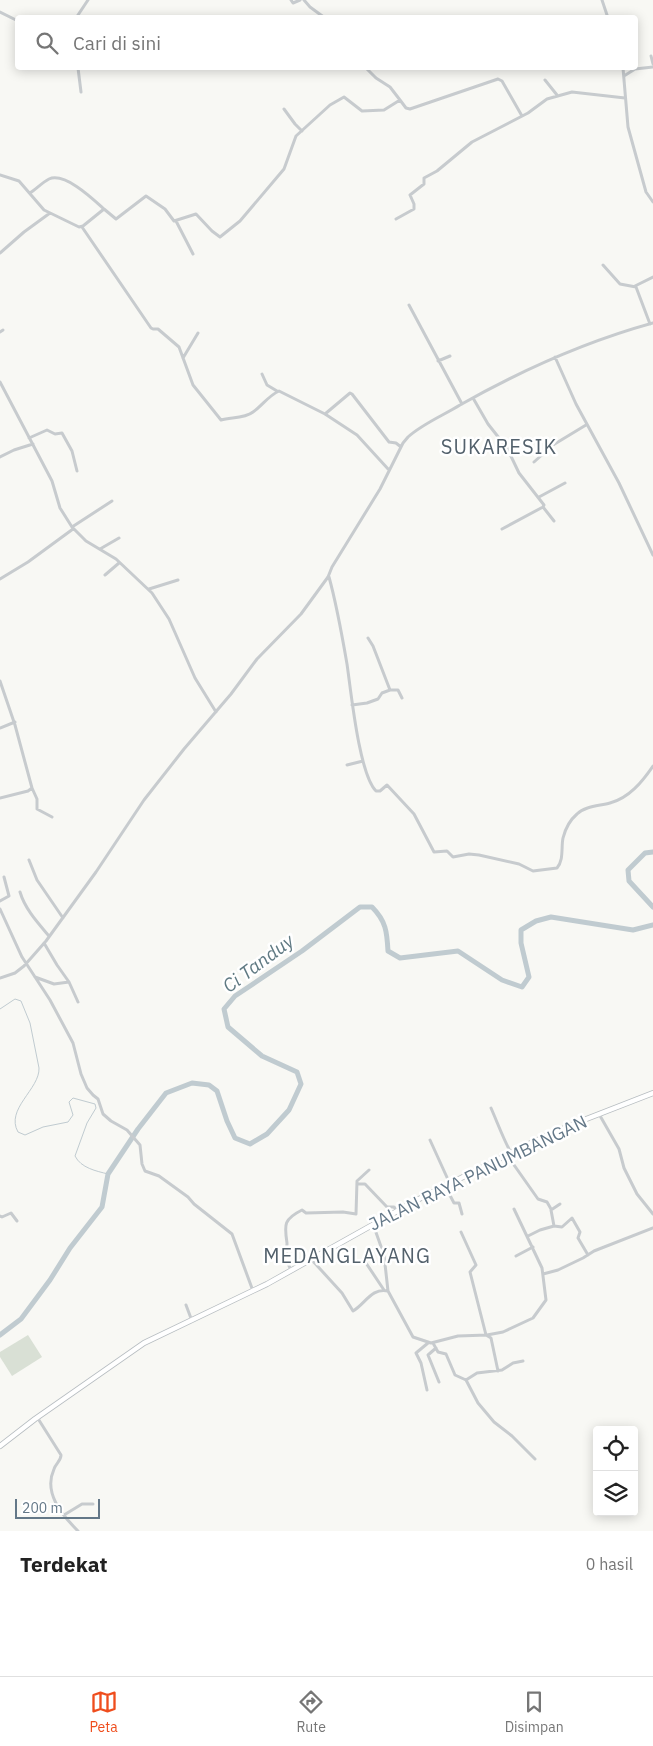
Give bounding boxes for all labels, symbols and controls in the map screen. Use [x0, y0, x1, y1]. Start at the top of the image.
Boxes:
search box [15, 15, 638, 70]
icon: search [33, 29, 61, 57]
text: Cari di sini [73, 31, 161, 55]
district label: SUKARESIK [441, 433, 557, 460]
water label: Ci Tanduy [218, 928, 299, 998]
street label: JALAN RAYA PANUMBANGAN [365, 1110, 591, 1235]
district label: MEDANGLAYANG [263, 1242, 431, 1269]
map controls [593, 1426, 638, 1516]
button: locate [593, 1426, 638, 1471]
button: layers [593, 1471, 638, 1516]
scale bar [15, 1496, 100, 1519]
text: 200 m [22, 1499, 63, 1517]
text: Terdekat [20, 1550, 108, 1578]
text: 0 hasil [586, 1554, 633, 1574]
tab: Peta [89, 1688, 118, 1736]
tab: Rute [296, 1688, 326, 1736]
tab: Disimpan [505, 1688, 564, 1736]

